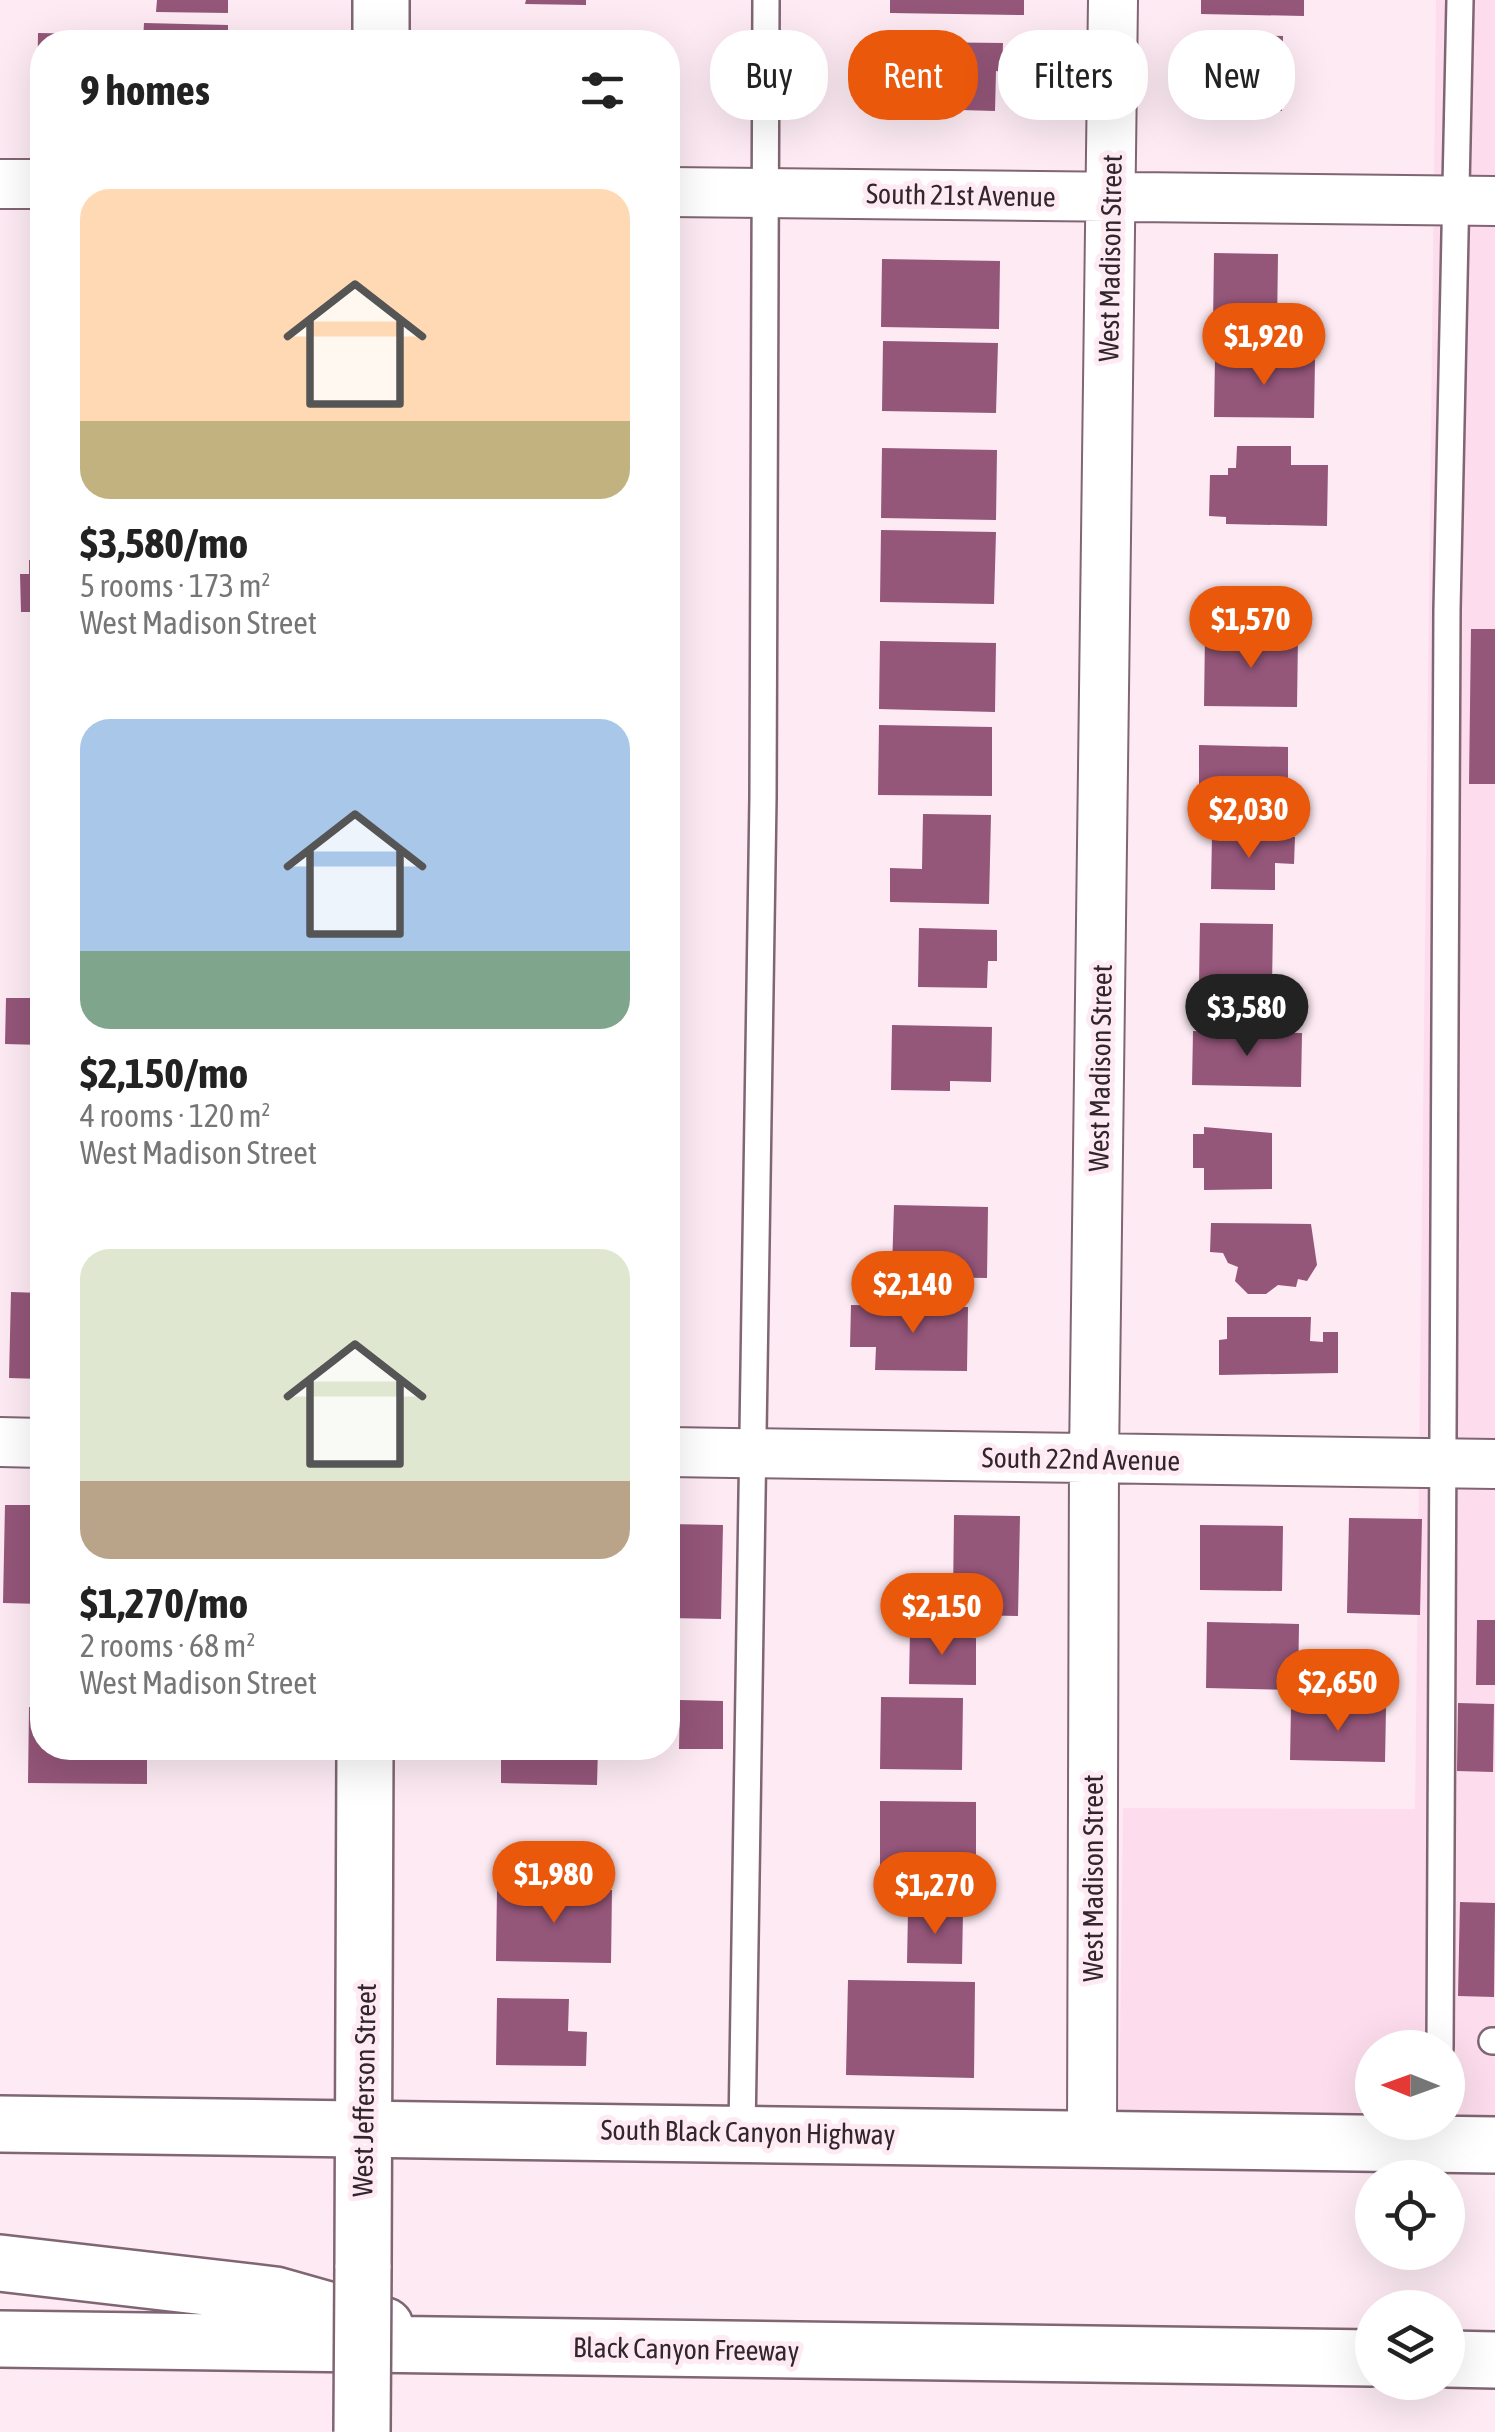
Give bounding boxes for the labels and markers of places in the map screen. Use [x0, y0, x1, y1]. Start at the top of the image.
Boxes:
pin: $1,920 [1183, 303, 1345, 388]
pin: $1,570 [1170, 586, 1332, 671]
pin: $2,030 [1168, 776, 1330, 861]
pin: $3,580 [1166, 974, 1328, 1059]
pin: $2,140 [832, 1251, 994, 1336]
pin: $2,150 [861, 1573, 1023, 1658]
pin: $2,650 [1257, 1649, 1419, 1734]
pin: $1,980 [473, 1841, 635, 1926]
pin: $1,270 [854, 1852, 1016, 1937]

